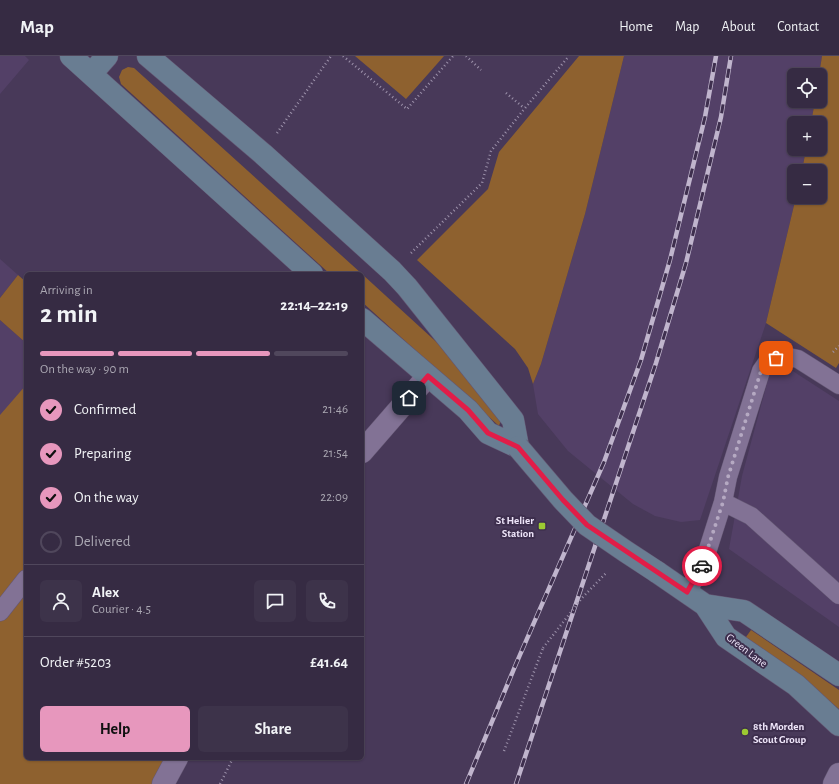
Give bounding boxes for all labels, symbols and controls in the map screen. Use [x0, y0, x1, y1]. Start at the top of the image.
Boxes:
text: Map [20, 18, 54, 37]
text: Home [619, 20, 653, 34]
text: Map [675, 20, 699, 34]
text: About [721, 20, 755, 34]
text: Contact [777, 20, 819, 34]
map controls [787, 68, 827, 204]
button: locate [787, 68, 827, 108]
button: + [787, 116, 827, 156]
button: − [787, 164, 827, 204]
text: Arriving in [40, 284, 93, 297]
text: 22:14–22:19 [280, 298, 348, 313]
text: 2 min [40, 301, 98, 327]
pin [759, 341, 793, 375]
icon: bag [765, 347, 787, 369]
text: On the way · 90 m [40, 363, 129, 376]
pin [392, 381, 426, 415]
icon: home [398, 387, 420, 409]
icon: check [40, 399, 62, 421]
text: Confirmed [74, 402, 136, 417]
text: 21:46 [322, 403, 348, 416]
icon: check [40, 443, 62, 465]
text: Preparing [74, 446, 131, 461]
text: 21:54 [323, 447, 348, 460]
icon: check [40, 487, 62, 509]
text: On the way [74, 490, 139, 505]
text: 22:09 [320, 491, 348, 504]
place label: St Helier Station [496, 515, 534, 539]
marker: St Helier Station [537, 521, 547, 531]
text: Delivered [74, 534, 131, 549]
courier [682, 546, 722, 586]
icon: car [691, 555, 713, 577]
button: person [40, 580, 82, 622]
button: chat [254, 580, 296, 622]
button: phone [306, 580, 348, 622]
text: Alex [92, 585, 119, 600]
text: Courier · 4.5 [92, 603, 151, 616]
street label: Green Lane [724, 632, 769, 669]
text: Order #5203 [40, 655, 111, 670]
text: £41.64 [310, 655, 348, 670]
button: Help [40, 706, 190, 752]
button: Share [198, 706, 348, 752]
place label: 8th Morden Scout Group [753, 721, 806, 745]
marker: 8th Morden Scout Group [740, 727, 750, 737]

